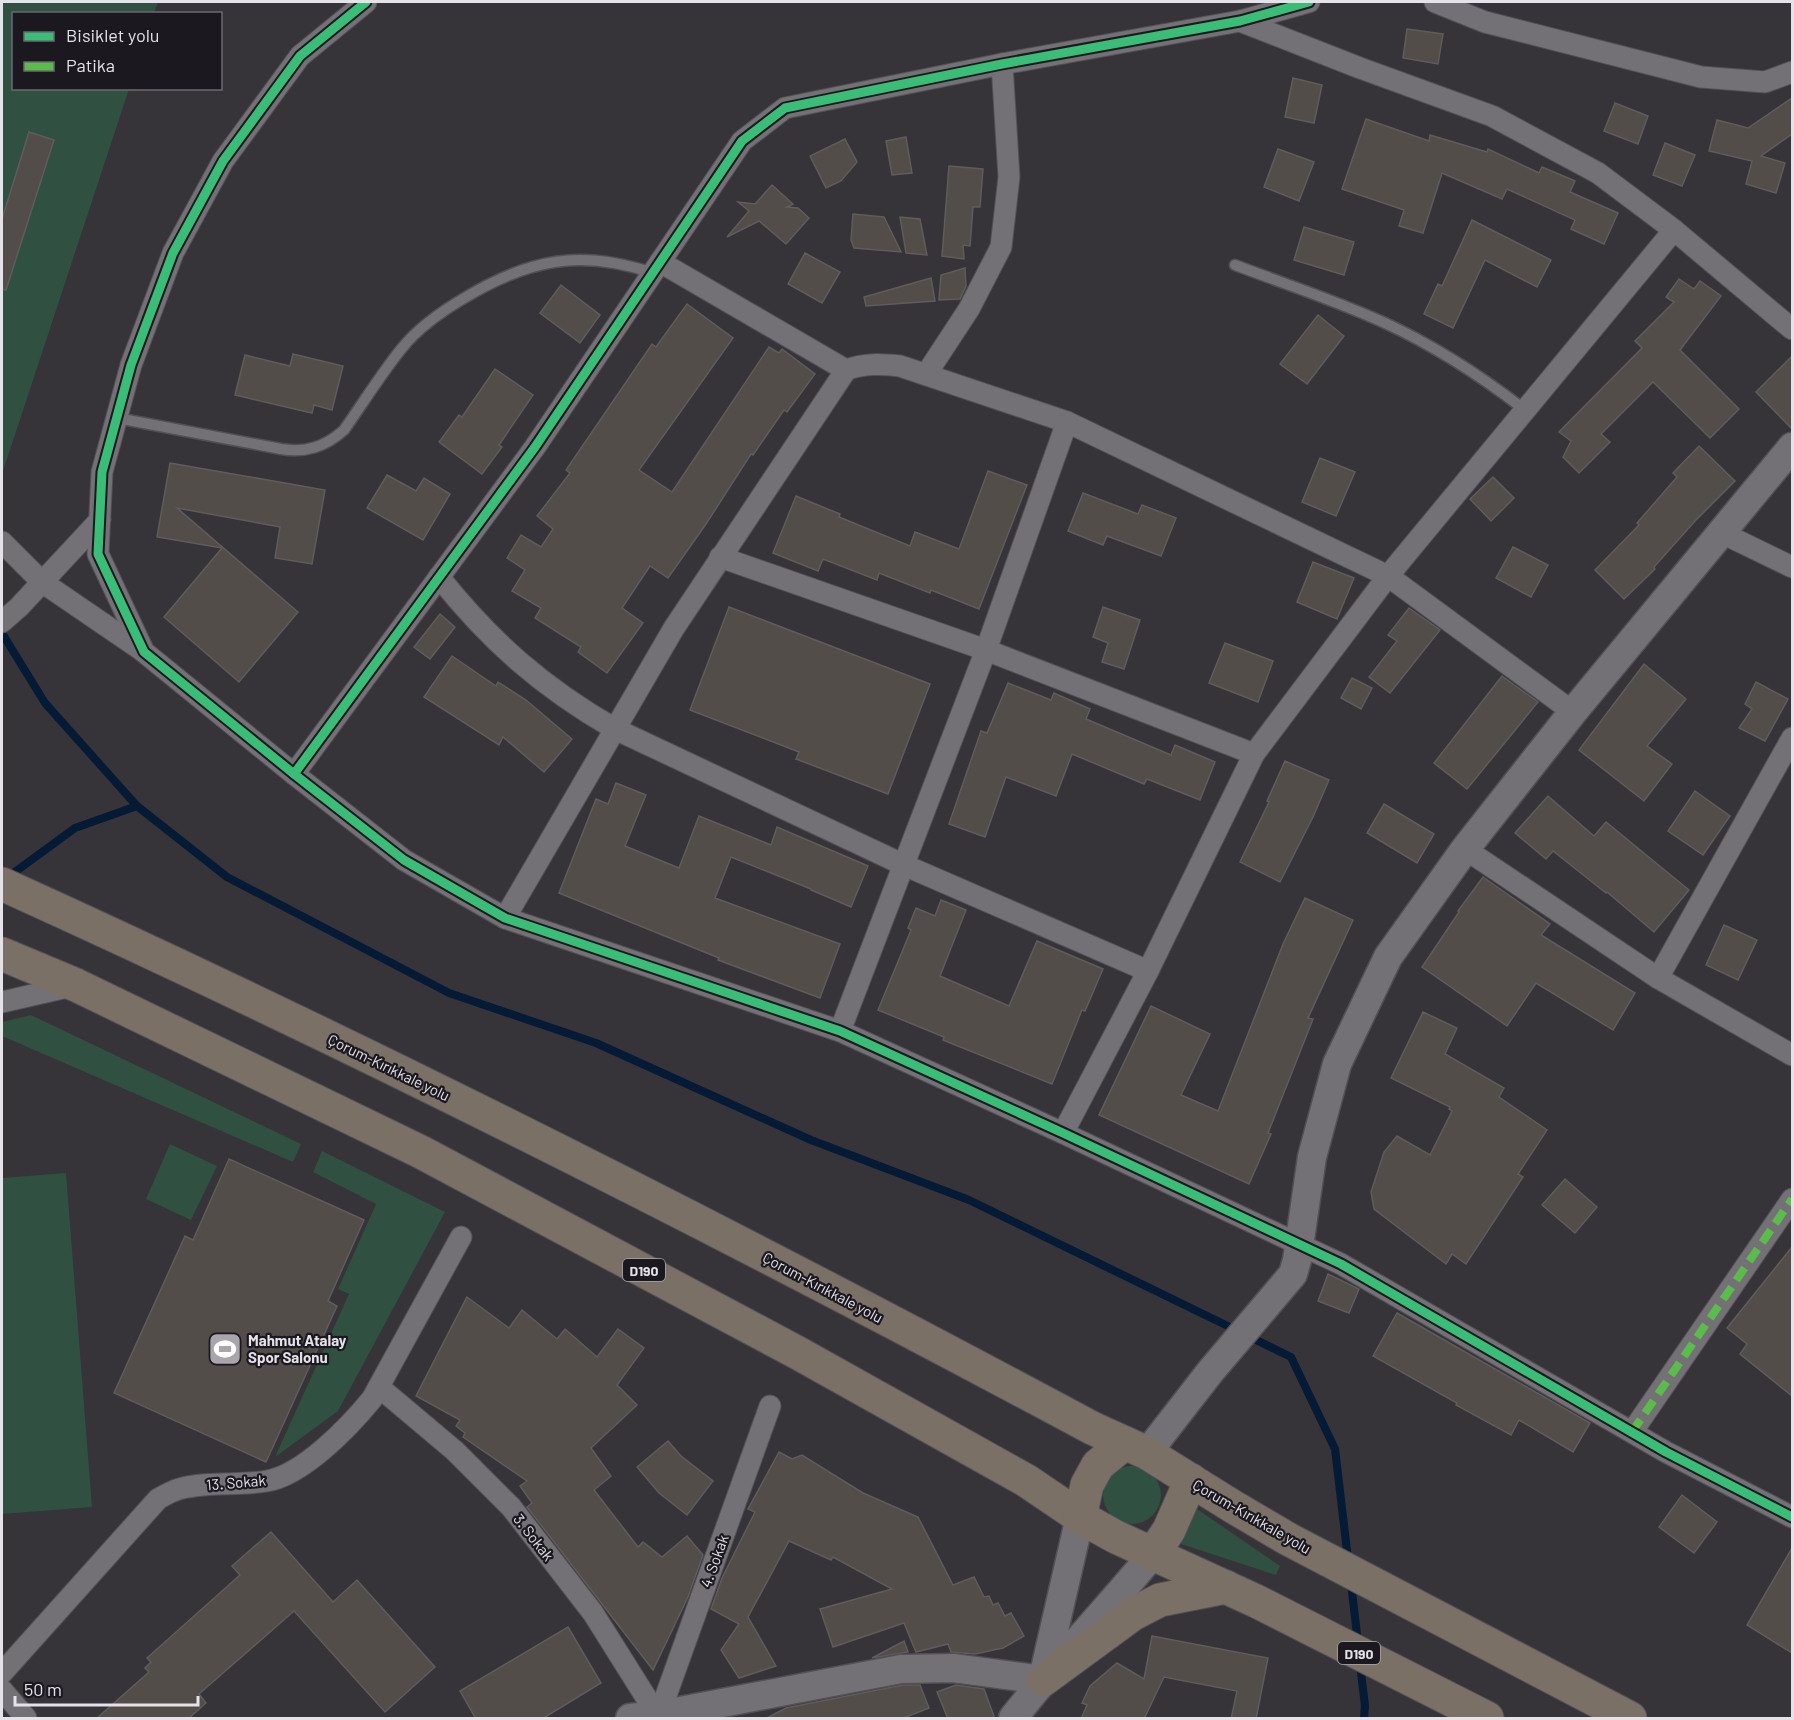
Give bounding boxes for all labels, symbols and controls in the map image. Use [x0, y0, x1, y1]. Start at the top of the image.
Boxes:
legend [12, 12, 222, 90]
text: Bisiklet yolu [66, 24, 160, 46]
text: Patika [66, 54, 115, 76]
street label: Çorum-Kırıkkale yolu [325, 1030, 453, 1104]
street label: Çorum-Kırıkkale yolu [760, 1248, 886, 1326]
road number: D190 [623, 1259, 665, 1281]
sports icon: Mahmut Atalay Spor Salonu [207, 1331, 243, 1367]
place label: Mahmut Atalay Spor Salonu [248, 1331, 347, 1366]
street label: 13. Sokak [206, 1470, 267, 1494]
street label: Çorum-Kırıkkale yolu [1190, 1475, 1314, 1557]
street label: 3. Sokak [510, 1510, 558, 1564]
street label: 4. Sokak [696, 1532, 732, 1590]
road number: D190 [1338, 1642, 1380, 1664]
scale bar [15, 1669, 198, 1707]
text: 50 m [24, 1678, 62, 1700]

